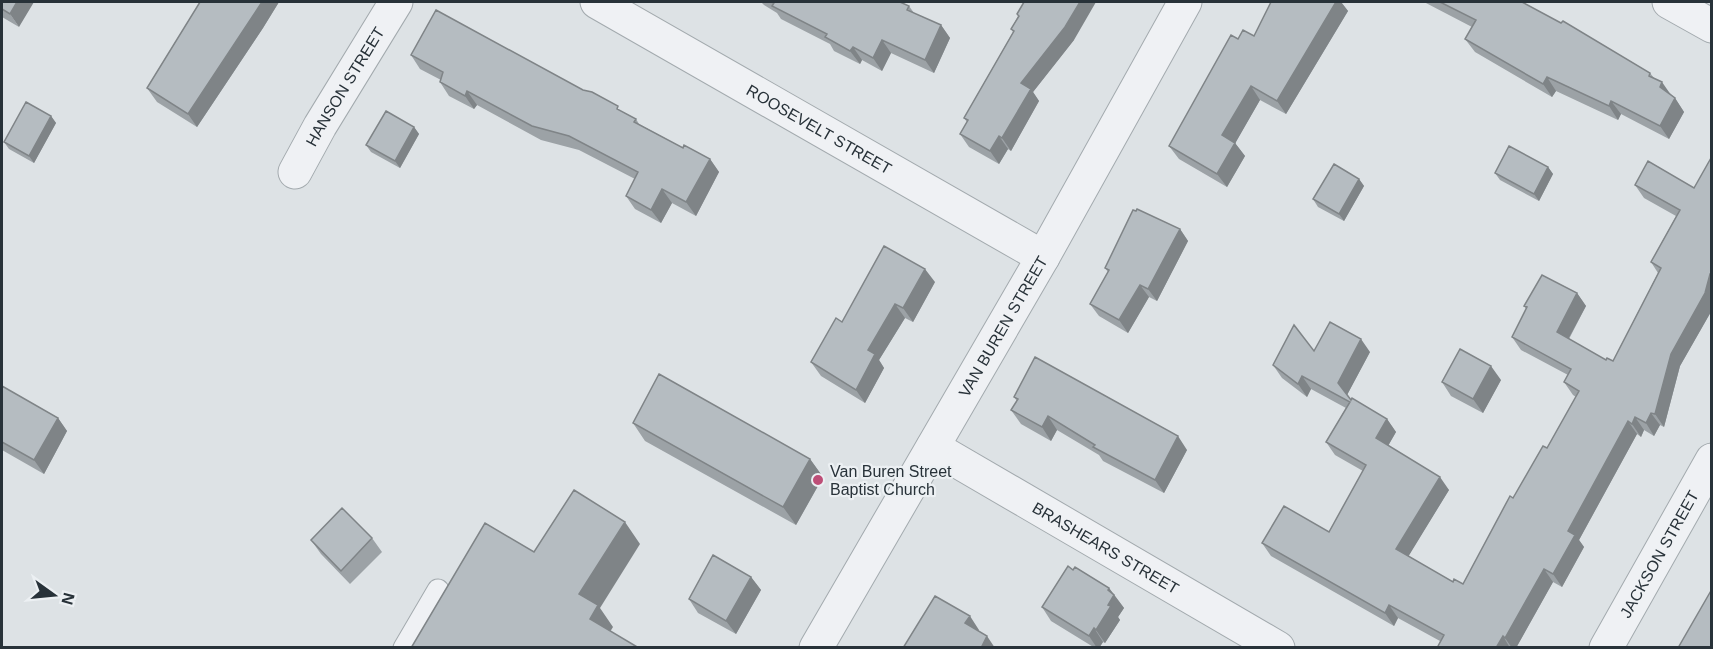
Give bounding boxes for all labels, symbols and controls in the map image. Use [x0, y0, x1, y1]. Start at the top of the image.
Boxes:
street label: HANSON STREET [302, 24, 387, 149]
street label: ROOSEVELT STREET [744, 81, 895, 177]
street label: VAN BUREN STREET [955, 253, 1050, 400]
place label: Van Buren Street Baptist Church [830, 463, 952, 498]
marker: Van Buren Street Baptist Church [811, 473, 825, 487]
street label: JACKSON STREET [1616, 487, 1702, 620]
street label: BRASHEARS STREET [1030, 498, 1182, 597]
north arrow [24, 565, 84, 625]
text: N [58, 591, 78, 607]

